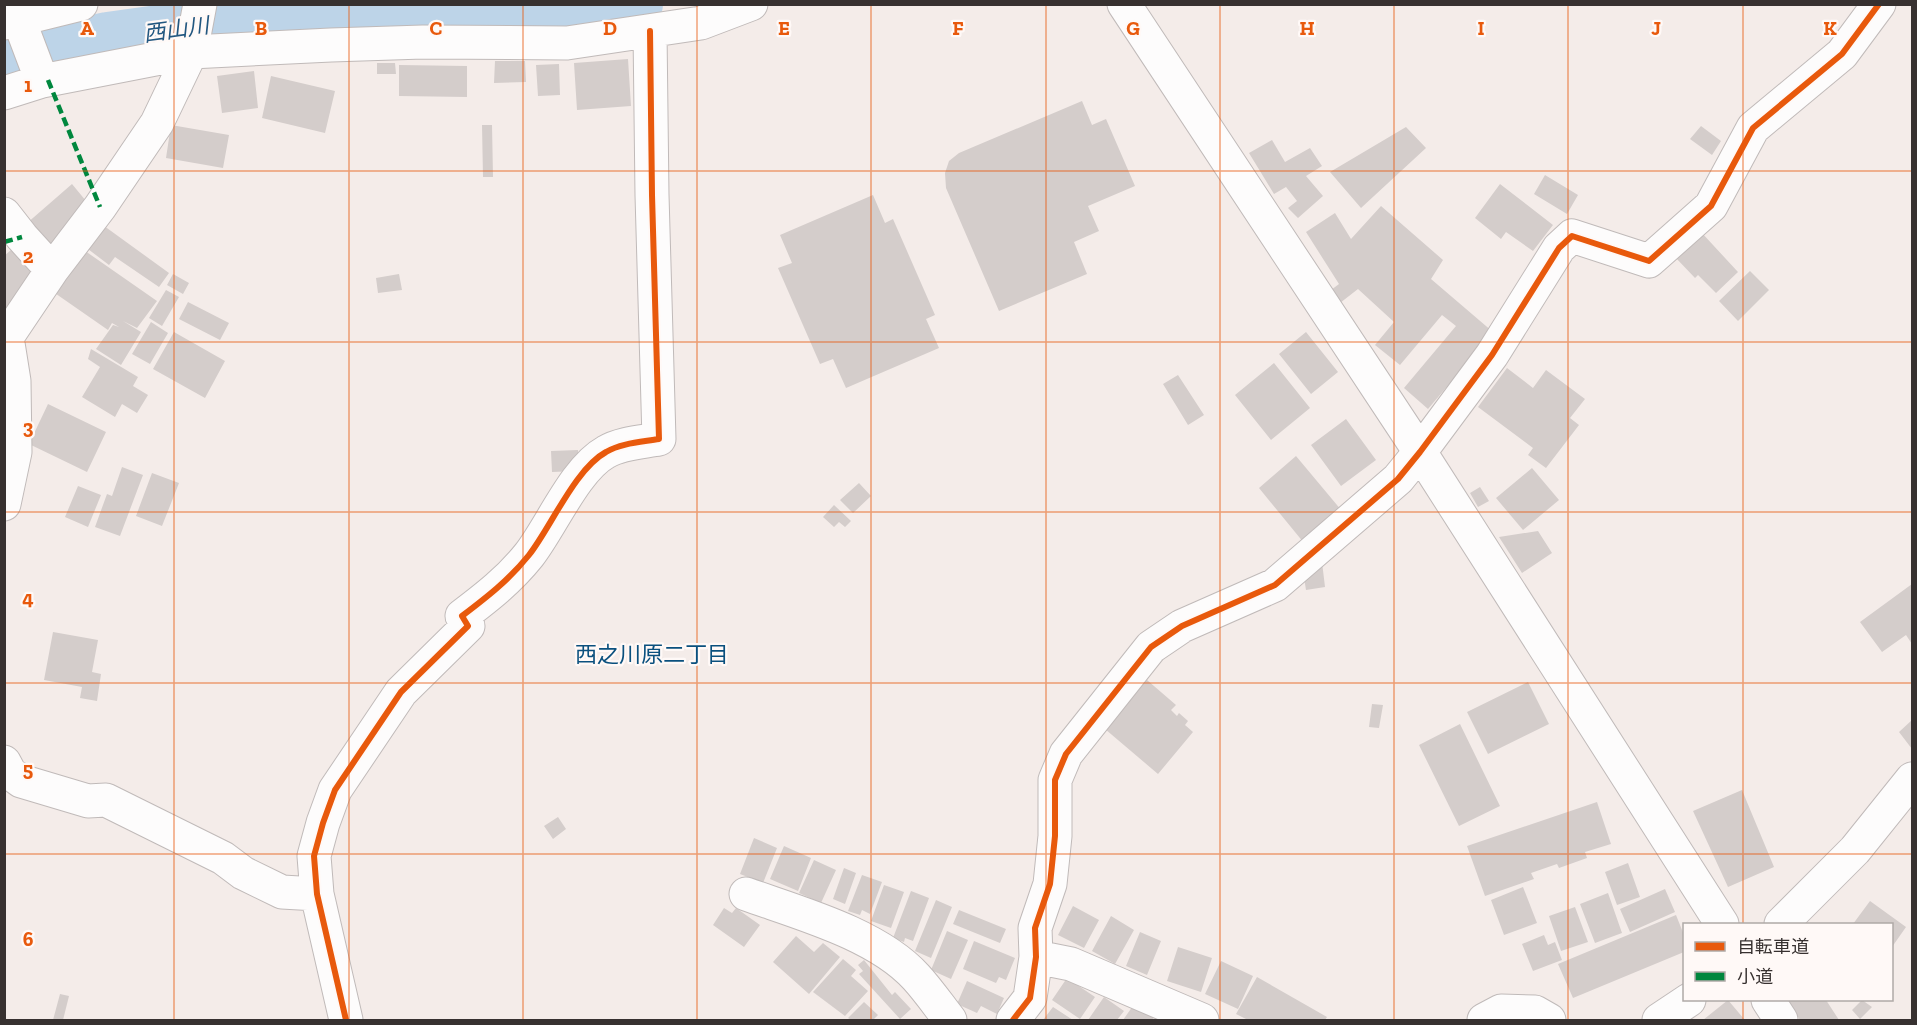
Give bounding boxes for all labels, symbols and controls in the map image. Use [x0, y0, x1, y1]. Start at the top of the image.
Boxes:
water label: 西山川 [142, 11, 213, 47]
text: A [80, 16, 94, 40]
text: B [255, 16, 267, 40]
text: C [430, 16, 443, 40]
text: D [603, 16, 617, 40]
text: E [778, 16, 790, 40]
text: F [952, 16, 964, 40]
text: G [1126, 16, 1140, 40]
text: H [1299, 16, 1315, 40]
text: I [1477, 16, 1485, 40]
text: J [1651, 16, 1661, 40]
text: K [1823, 16, 1837, 40]
text: 1 [24, 73, 32, 97]
text: 2 [23, 244, 34, 268]
text: 3 [23, 415, 34, 439]
text: 4 [22, 586, 34, 610]
district label: 西之川原二丁目 [575, 641, 729, 668]
text: 5 [23, 757, 33, 781]
legend [1683, 923, 1893, 1001]
text: 6 [23, 927, 34, 951]
text: 自転車道 [1737, 936, 1809, 958]
text: 小道 [1737, 966, 1773, 988]

